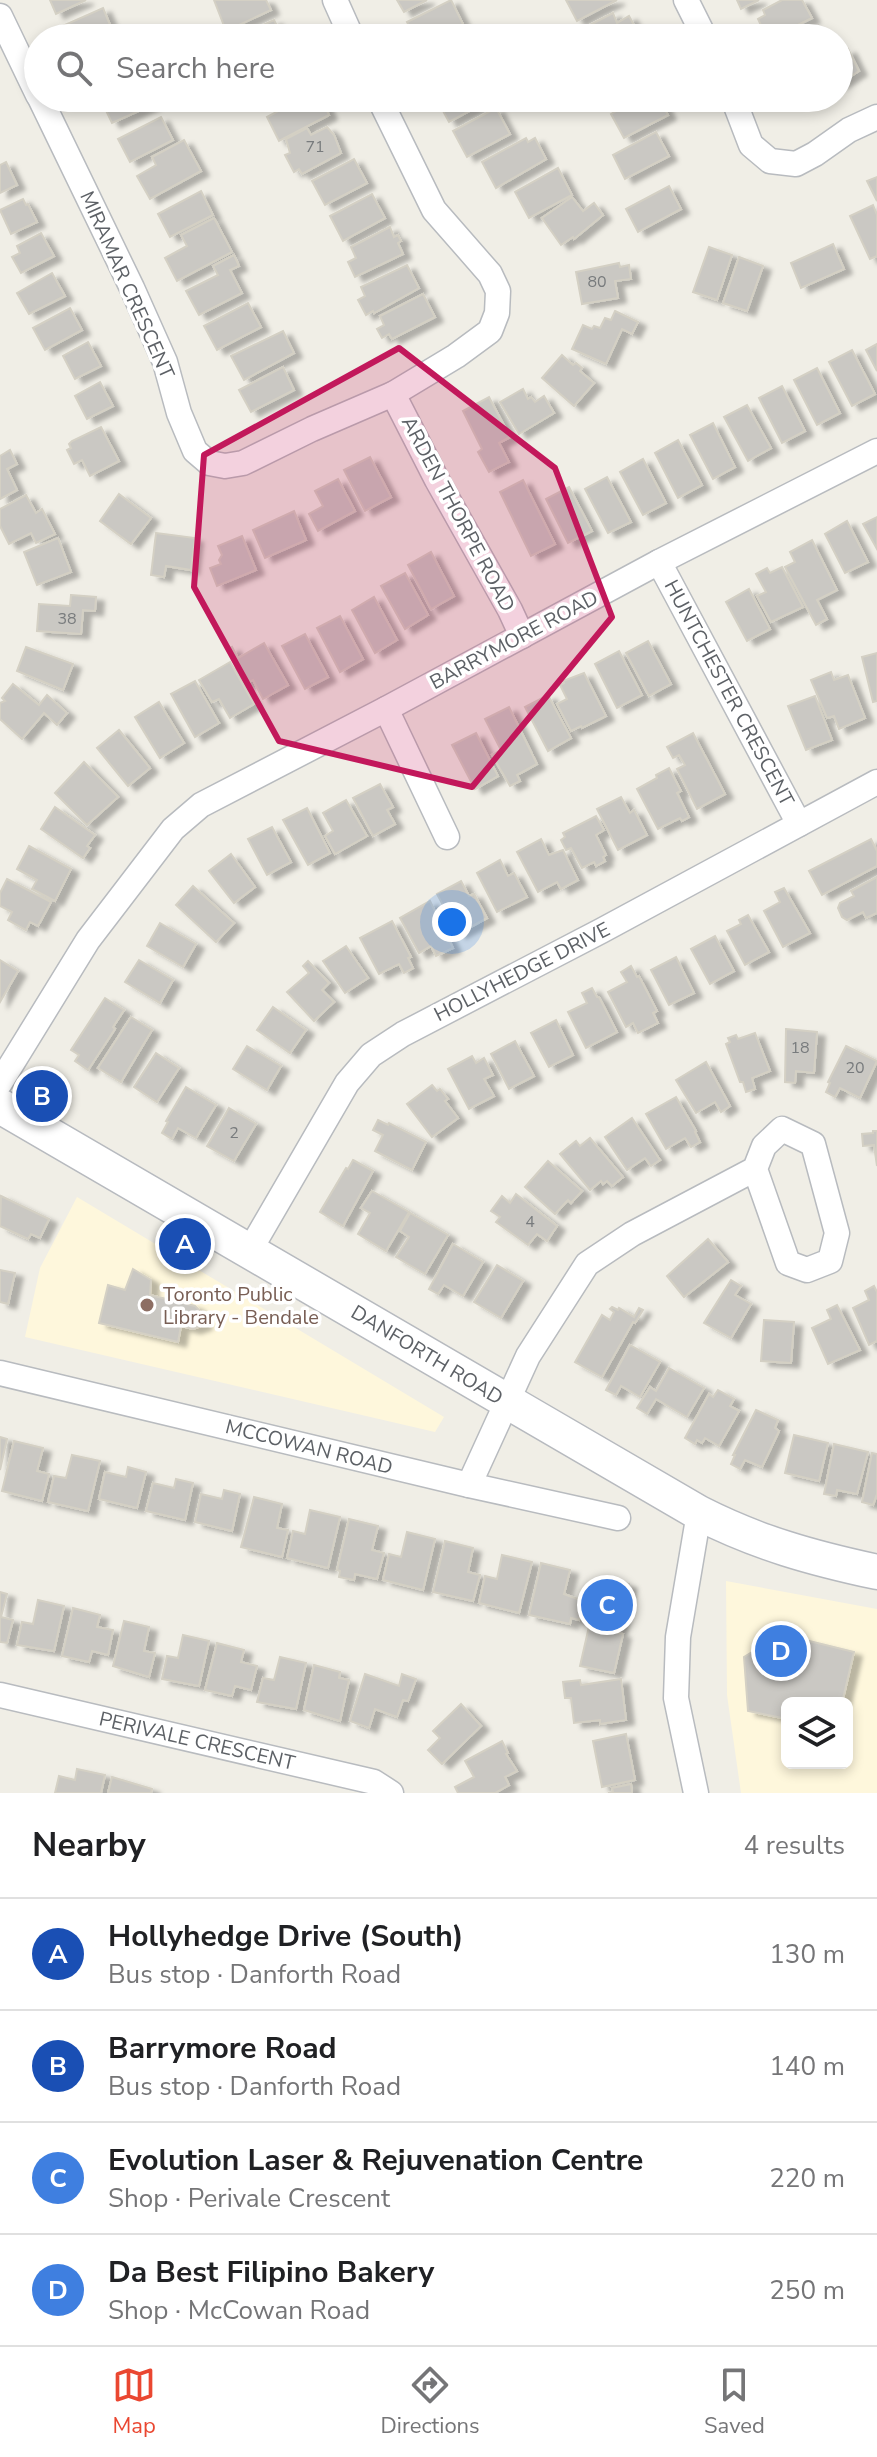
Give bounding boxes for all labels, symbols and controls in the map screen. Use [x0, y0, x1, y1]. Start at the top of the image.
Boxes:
search box [24, 24, 853, 112]
icon: search [52, 46, 96, 90]
text: Search here [116, 48, 275, 89]
house number: 71 [305, 136, 325, 158]
street label: MIRAMAR CRESCENT [73, 187, 181, 383]
house number: 80 [587, 271, 607, 293]
street label: ARDEN THORPE ROAD [395, 412, 521, 616]
street label: HUNTCHESTER CRESCENT [658, 575, 800, 811]
street label: BARRYMORE ROAD [425, 584, 603, 696]
house number: 38 [57, 608, 77, 630]
your location [432, 902, 472, 942]
street label: HOLLYHEDGE DRIVE [429, 916, 615, 1028]
house number: 18 [790, 1037, 810, 1059]
house number: 20 [845, 1057, 865, 1079]
pin: B [16, 1066, 68, 1126]
house number: 2 [229, 1122, 239, 1144]
house number: 4 [525, 1211, 535, 1233]
pin: A [159, 1214, 211, 1274]
place label: Toronto Public Library - Bendale [163, 1281, 319, 1331]
marker: Toronto Public Library - Bendale [138, 1296, 156, 1314]
street label: DANFORTH ROAD [346, 1299, 508, 1411]
street label: MCCOWAN ROAD [223, 1413, 395, 1481]
pin: C [581, 1575, 633, 1635]
pin: D [755, 1621, 807, 1681]
map controls [781, 1697, 853, 1769]
button: layers [781, 1697, 853, 1769]
street label: PERIVALE CRESCENT [96, 1705, 298, 1777]
text: Nearby [32, 1822, 146, 1868]
text: 4 results [744, 1828, 845, 1863]
text: Hollyhedge Drive (South) [108, 1916, 464, 1957]
text: A [48, 1937, 68, 1972]
text: 130 m [769, 1937, 845, 1972]
text: Bus stop · Danforth Road [108, 1957, 401, 1992]
text: Barrymore Road [108, 2028, 337, 2069]
text: B [49, 2049, 67, 2084]
text: 140 m [769, 2049, 845, 2084]
text: Bus stop · Danforth Road [108, 2069, 401, 2104]
text: Evolution Laser & Rejuvenation Centre [108, 2140, 643, 2181]
text: C [49, 2161, 67, 2196]
text: 220 m [769, 2161, 845, 2196]
text: Shop · Perivale Crescent [108, 2181, 390, 2216]
text: Da Best Filipino Bakery [108, 2252, 434, 2293]
text: D [48, 2273, 68, 2308]
text: 250 m [769, 2273, 845, 2308]
text: Shop · McCowan Road [108, 2293, 370, 2328]
tab: Map [112, 2363, 156, 2441]
tab: Directions [381, 2363, 480, 2441]
tab: Saved [704, 2363, 765, 2441]

